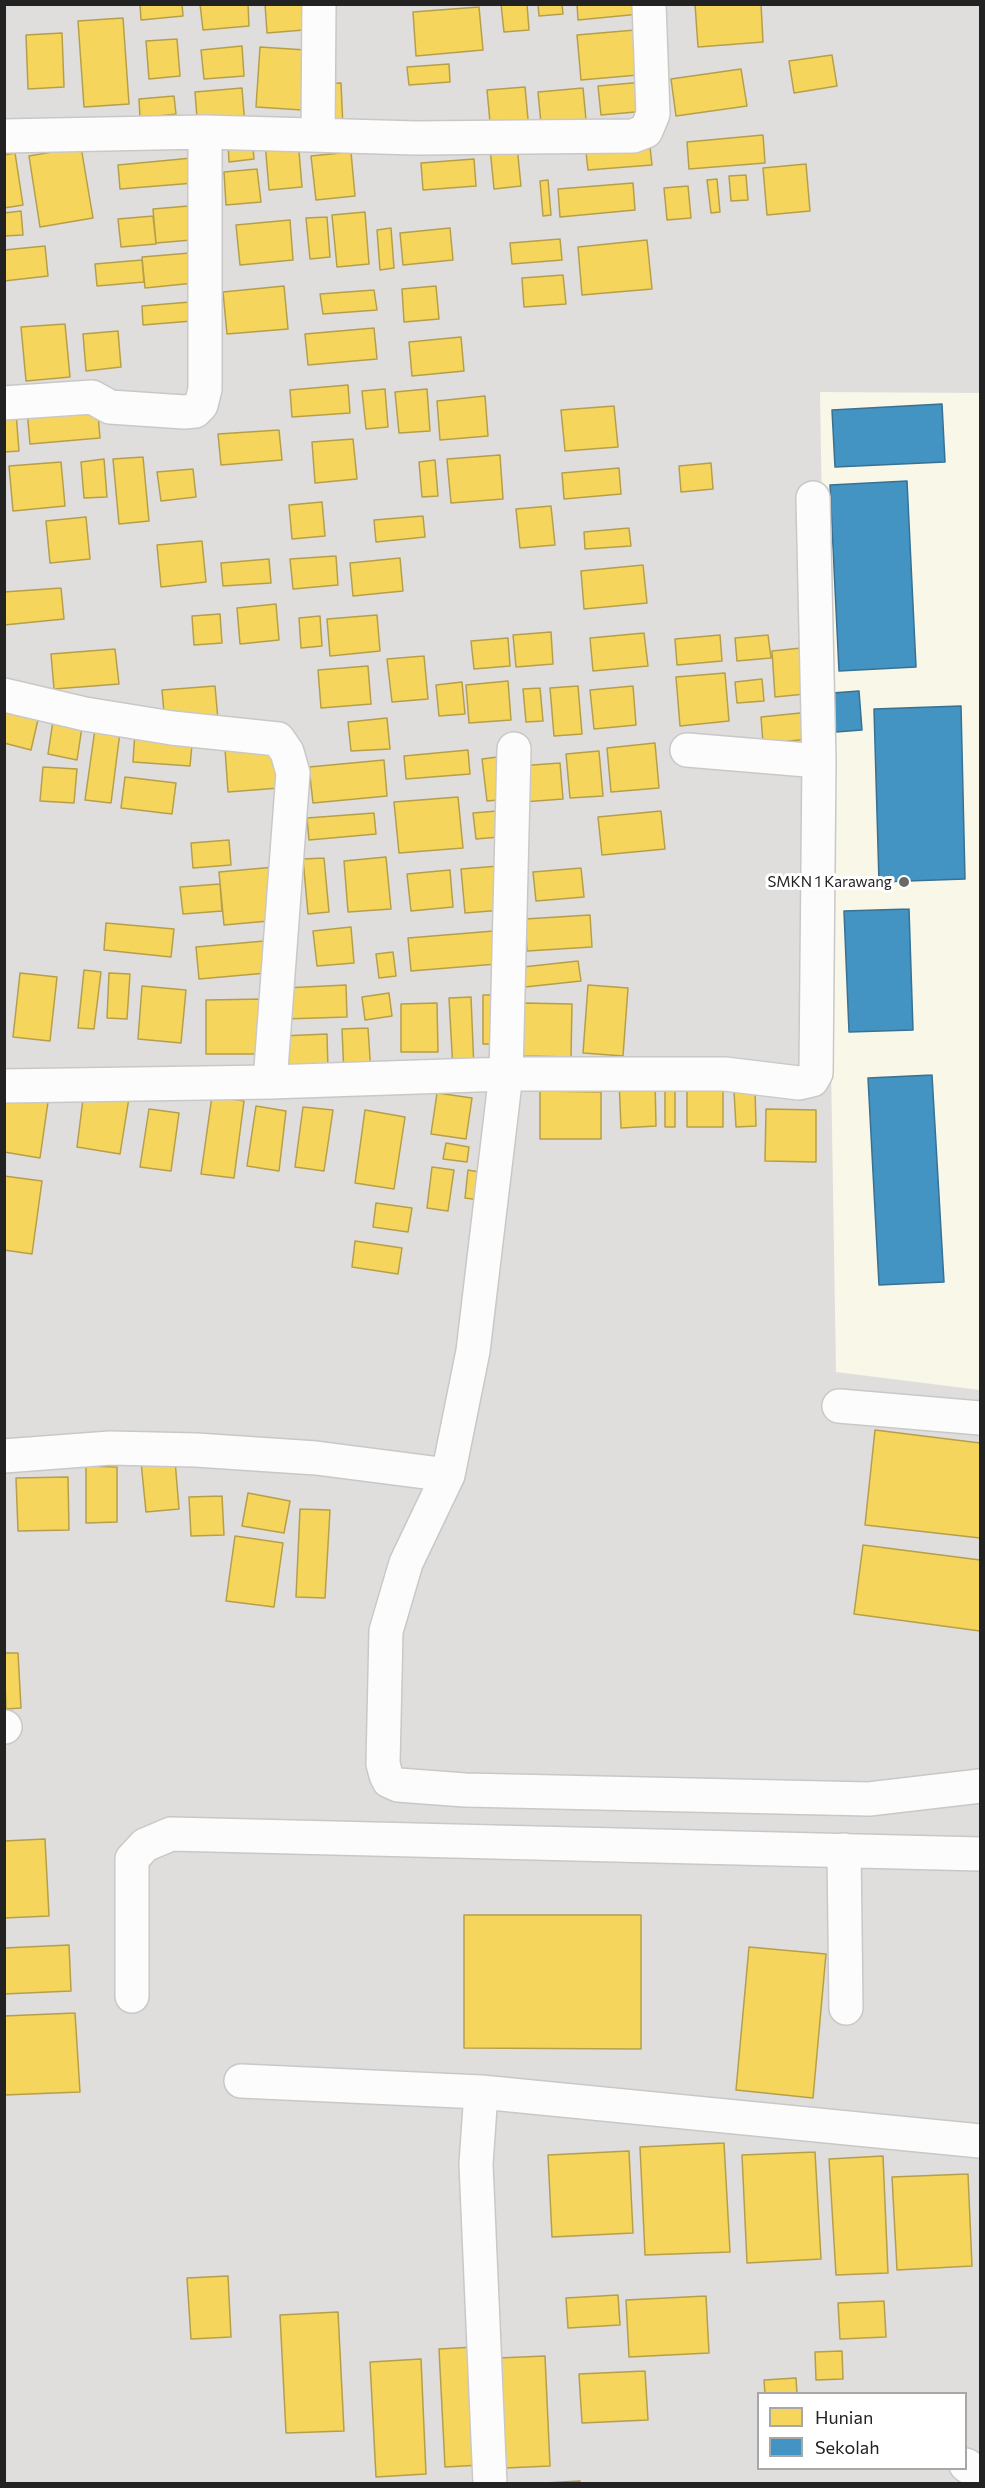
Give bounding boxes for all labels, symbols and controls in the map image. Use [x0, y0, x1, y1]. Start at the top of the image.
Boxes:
place label: SMKN 1 Karawang [767, 873, 892, 891]
marker: SMKN 1 Karawang [897, 875, 911, 889]
legend [757, 2392, 967, 2470]
text: Hunian [815, 2406, 873, 2428]
text: Sekolah [815, 2436, 879, 2458]

